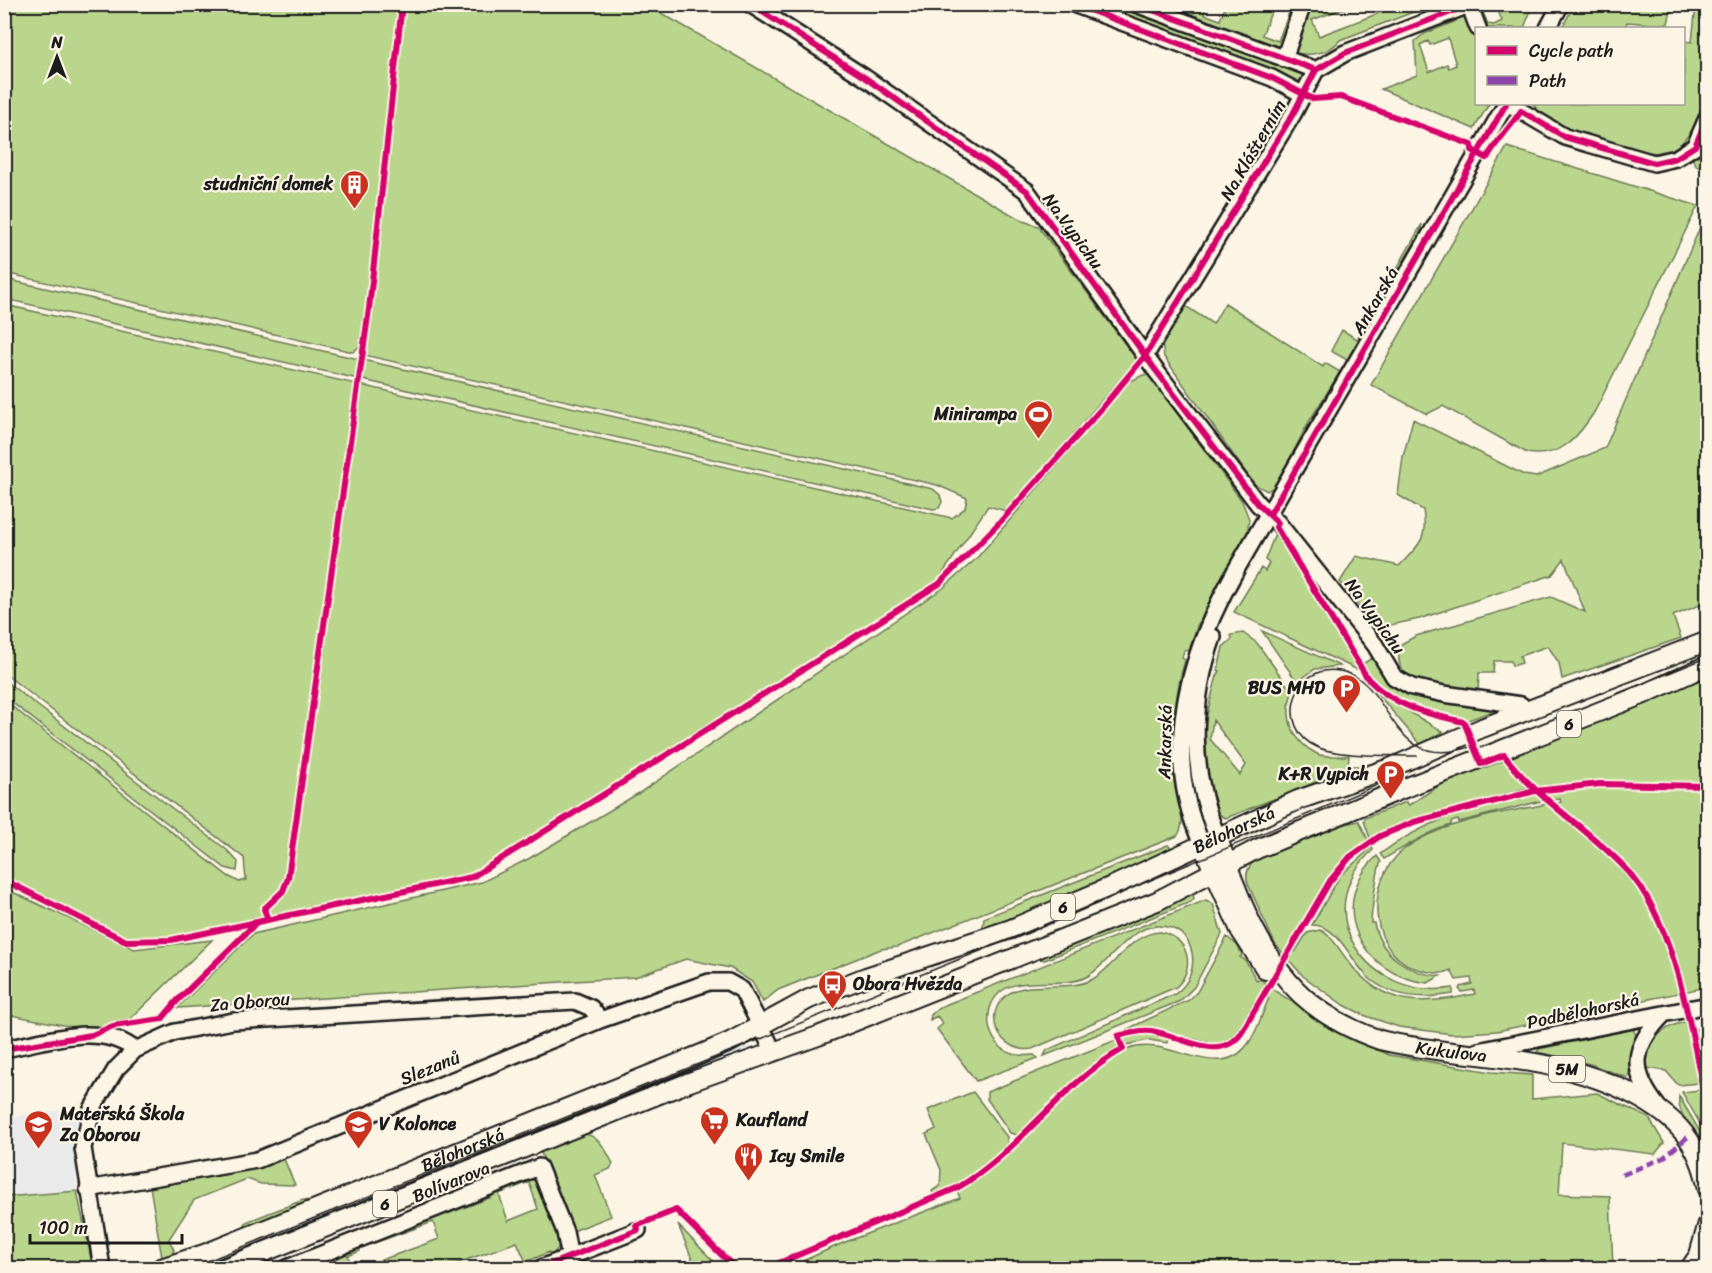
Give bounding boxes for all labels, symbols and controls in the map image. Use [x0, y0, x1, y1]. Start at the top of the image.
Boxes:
north arrow [27, 27, 87, 87]
legend [1475, 27, 1685, 105]
text: N [50, 28, 63, 57]
text: Cycle path [1529, 35, 1613, 67]
text: Path [1529, 65, 1566, 97]
street label: Na Klášterním [1211, 93, 1295, 207]
place label: studniční domek [203, 168, 333, 200]
building icon: studniční domek [338, 168, 370, 210]
street label: Na Vypichu [1034, 186, 1112, 277]
street label: Ankarská [1342, 261, 1407, 342]
place label: Minirampa [933, 398, 1017, 430]
sports icon: Minirampa [1022, 398, 1054, 440]
street label: Na Vypichu [1336, 571, 1414, 662]
place label: BUS MHD [1248, 672, 1325, 704]
parking icon: BUS MHD [1330, 672, 1362, 714]
street label: Ankarská [1148, 705, 1182, 780]
road number: 6 [1557, 711, 1581, 737]
place label: K+R Vypich [1278, 758, 1370, 790]
parking icon: K+R Vypich [1374, 758, 1406, 800]
street label: Bělohorská [1187, 797, 1280, 863]
road number: 6 [1051, 894, 1075, 920]
bus stop icon: Obora Hvězda [816, 968, 848, 1010]
place label: Obora Hvězda [853, 968, 962, 1000]
street label: Za Oborou [209, 983, 292, 1021]
street label: Podbělohorská [1524, 983, 1642, 1039]
street label: Kukulova [1413, 1031, 1488, 1072]
street label: Slezanů [395, 1041, 465, 1095]
road number: 5M [1549, 1056, 1585, 1082]
place label: Mateřská Škola Za Oborou [59, 1098, 185, 1151]
supermarket icon: Kaufland [699, 1104, 731, 1146]
place label: Kaufland [735, 1104, 809, 1136]
school or university icon: Mateřská Škola Za Oborou [23, 1108, 55, 1150]
school or university icon: V Kolonce [342, 1108, 374, 1150]
place label: V Kolonce [379, 1108, 456, 1140]
street label: Bělohorská [416, 1119, 509, 1181]
restaurant icon: Icy Smile [733, 1140, 765, 1182]
place label: Icy Smile [769, 1140, 845, 1172]
street label: Bolívarova [407, 1152, 495, 1212]
road number: 6 [373, 1191, 397, 1217]
scale bar [30, 1207, 182, 1245]
text: 100 m [39, 1212, 88, 1244]

